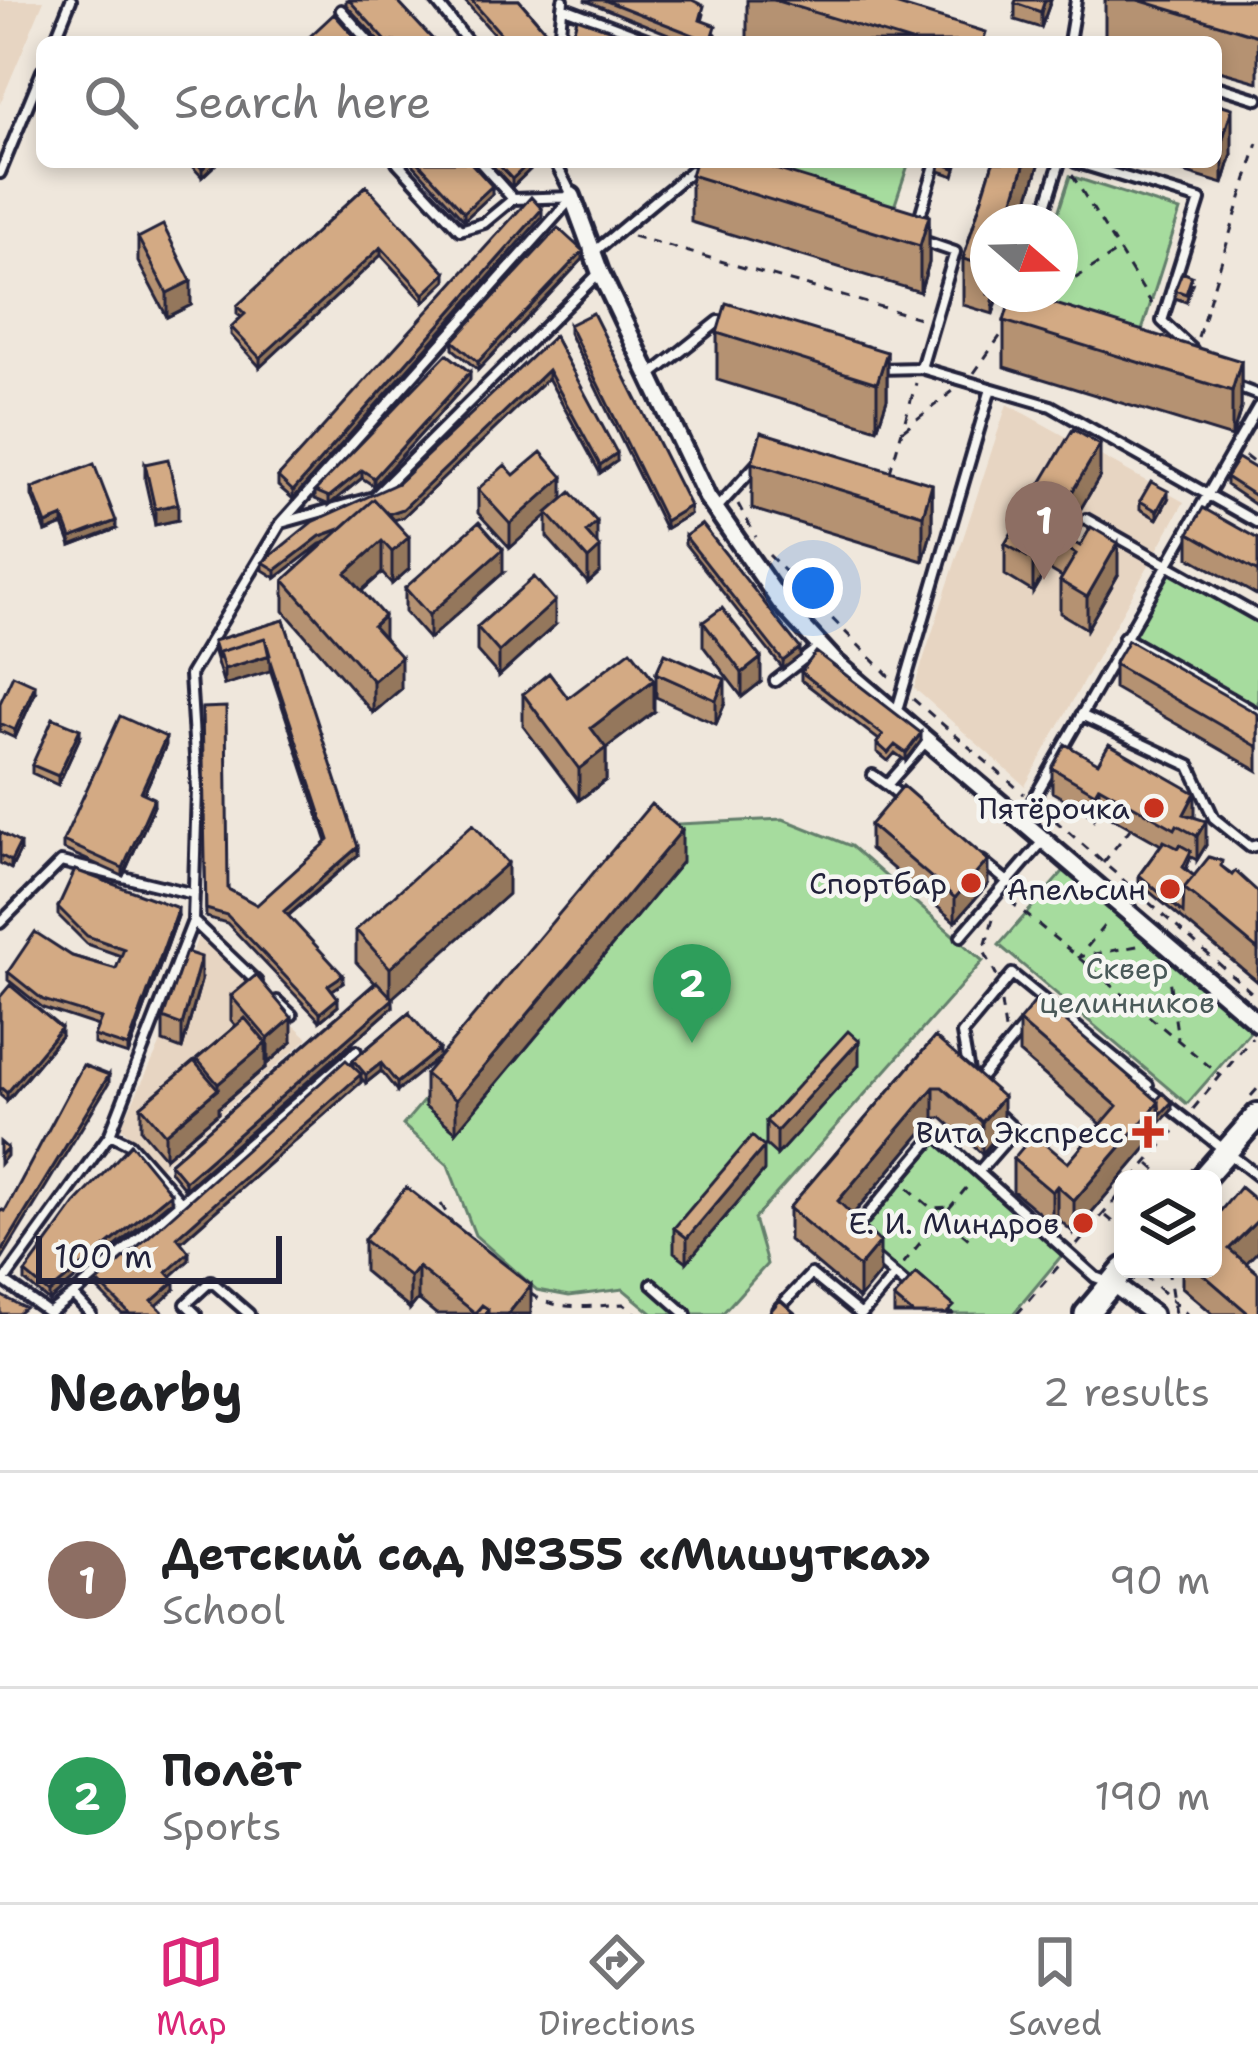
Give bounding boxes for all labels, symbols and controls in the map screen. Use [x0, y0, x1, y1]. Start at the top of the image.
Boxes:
search box [36, 36, 1222, 168]
icon: search [78, 69, 144, 135]
text: Search here [174, 72, 431, 132]
north arrow [970, 204, 1078, 312]
pin: 1 [1005, 481, 1083, 580]
your location [783, 558, 843, 618]
place label: Пятёрочка [978, 788, 1130, 829]
marker: Пятёрочка [1141, 795, 1167, 821]
place label: Спортбар [809, 863, 947, 904]
place label: Апельсин [1007, 869, 1146, 910]
marker: Спортбар [958, 870, 984, 896]
marker: Апельсин [1157, 876, 1183, 902]
pin: 2 [653, 944, 731, 1043]
park label: Сквер целинников [1039, 948, 1215, 1023]
place label: Вита Экспресс [916, 1112, 1124, 1153]
marker: Вита Экспресс [1135, 1119, 1161, 1145]
map controls [1114, 1170, 1222, 1278]
button: layers [1114, 1170, 1222, 1278]
place label: Е. И. Миндров [848, 1203, 1059, 1244]
marker: Е. И. Миндров [1070, 1210, 1096, 1236]
scale bar [36, 1230, 282, 1283]
text: 100 m [54, 1234, 153, 1279]
text: Nearby [48, 1358, 243, 1426]
text: 2 results [1043, 1366, 1210, 1418]
text: Детский сад №355 «Мишутка» [162, 1524, 931, 1584]
text: 1 [78, 1554, 96, 1606]
text: 90 m [1109, 1554, 1210, 1606]
text: School [162, 1584, 285, 1636]
text: Полёт [162, 1740, 301, 1800]
text: 2 [73, 1770, 101, 1822]
text: 190 m [1094, 1770, 1210, 1822]
text: Sports [162, 1800, 282, 1852]
tab: Map [156, 1929, 227, 2046]
tab: Directions [539, 1929, 696, 2046]
tab: Saved [1008, 1929, 1102, 2046]

